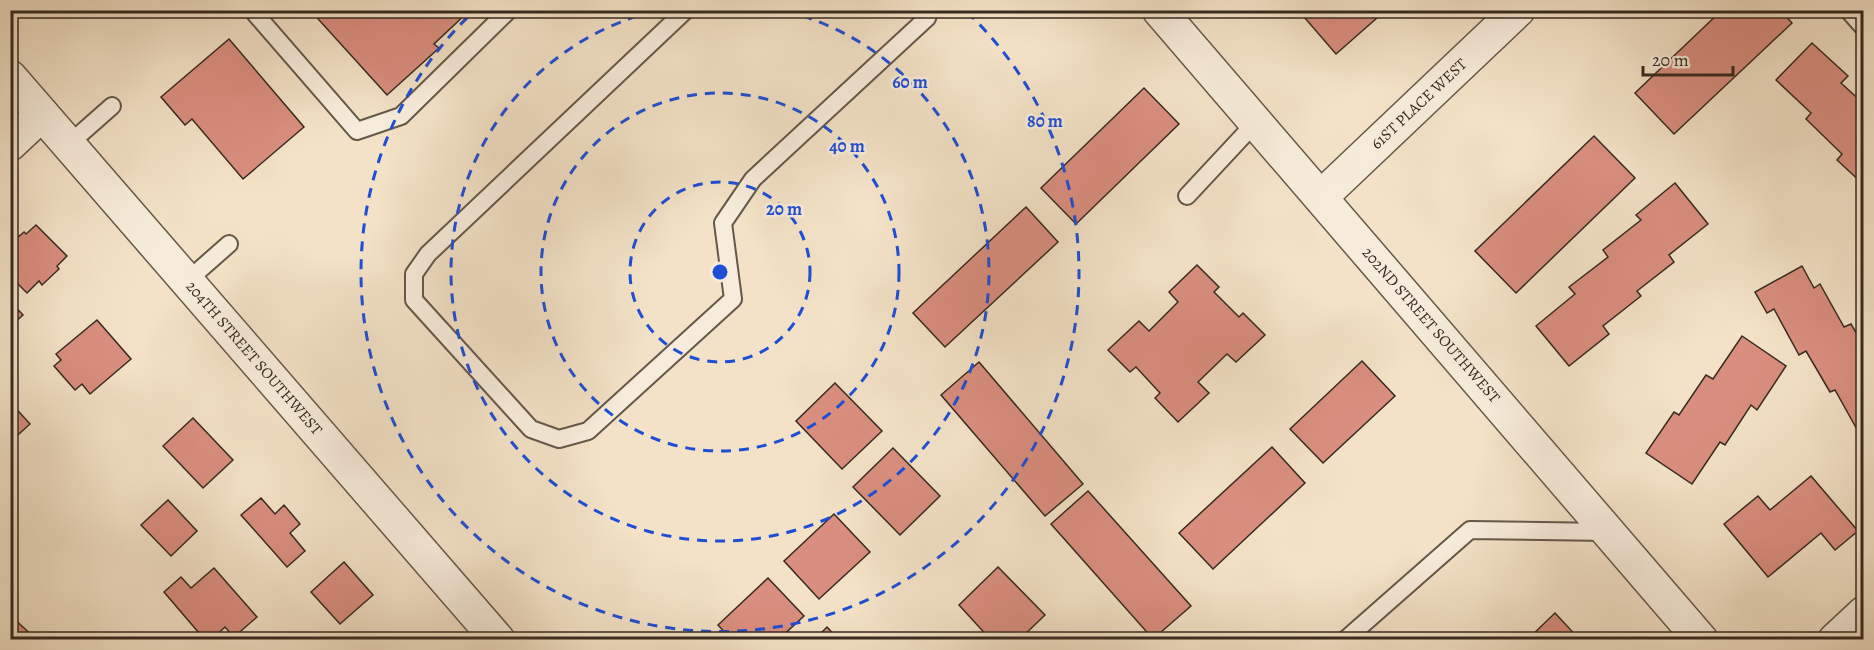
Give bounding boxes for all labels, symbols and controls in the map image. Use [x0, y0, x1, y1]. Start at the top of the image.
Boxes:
scale bar [1643, 39, 1733, 77]
text: 20 m [1652, 48, 1689, 72]
street label: 61ST PLACE WEST [1366, 53, 1472, 154]
text: 60 m [892, 70, 928, 94]
text: 80 m [1027, 109, 1063, 133]
text: 40 m [829, 134, 865, 158]
text: 20 m [766, 197, 802, 221]
street label: 202ND STREET SOUTHWEST [1357, 242, 1505, 408]
centre of rings [710, 262, 730, 282]
street label: 204TH STREET SOUTHWEST [181, 276, 327, 440]

